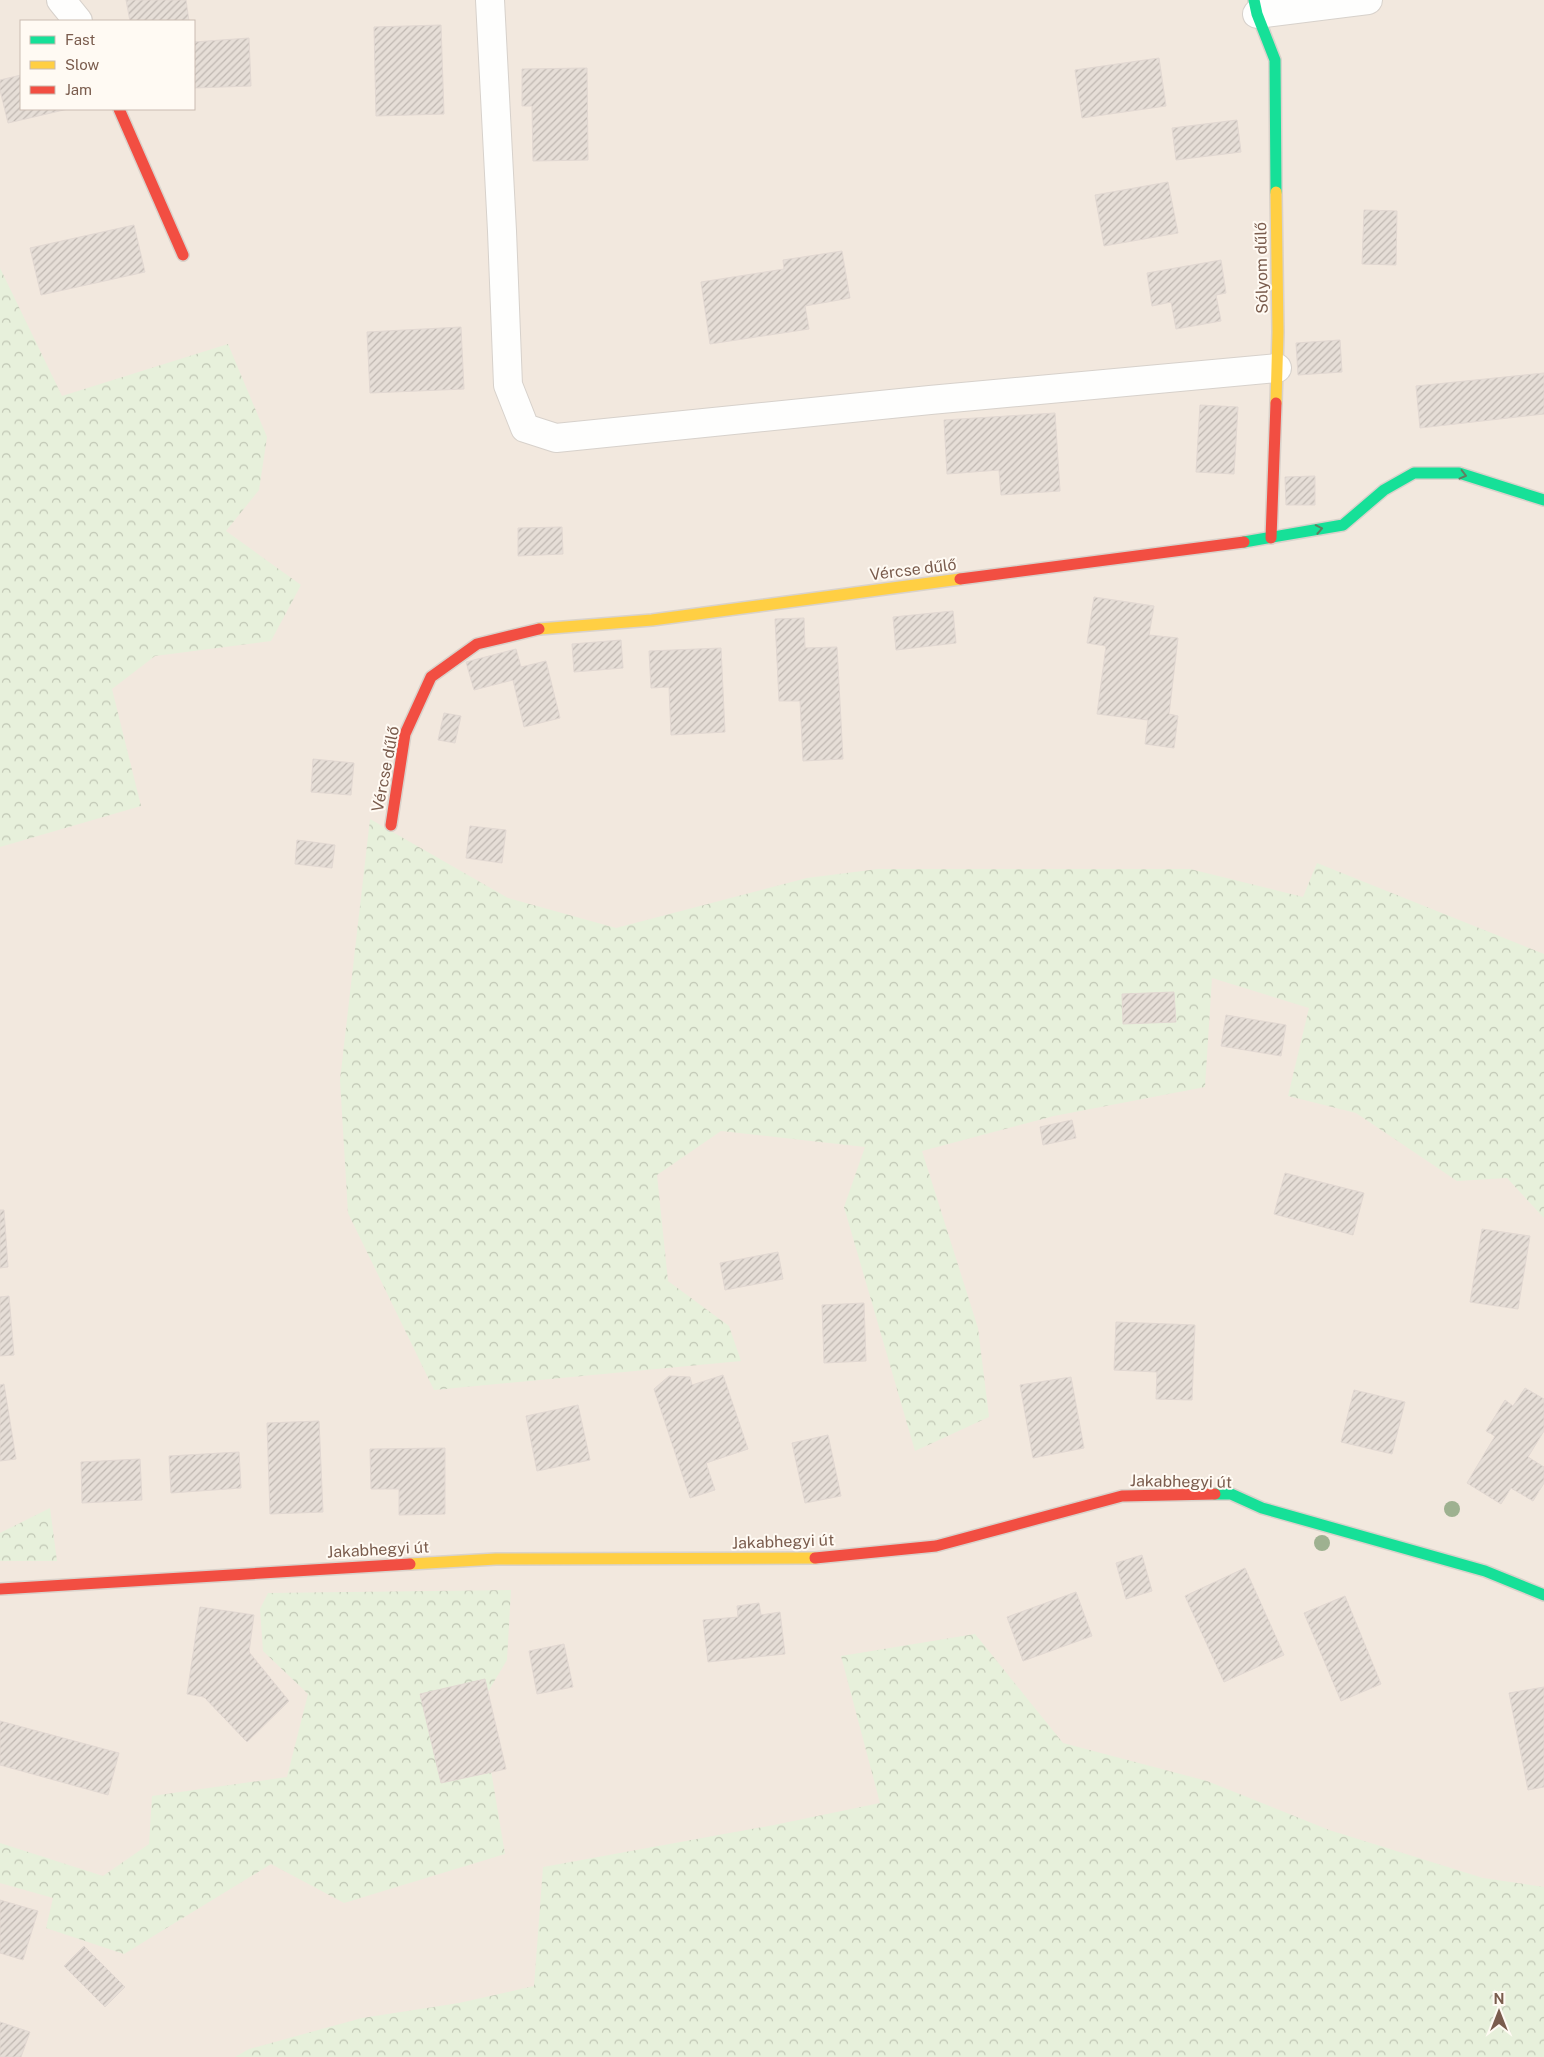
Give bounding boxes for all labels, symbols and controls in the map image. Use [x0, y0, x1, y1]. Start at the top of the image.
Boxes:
legend [20, 20, 195, 110]
text: Fast [65, 31, 95, 48]
text: Slow [65, 56, 100, 73]
text: Jam [65, 81, 92, 98]
street label: Sólyom dűlő [1251, 222, 1272, 314]
one-way arrow [1459, 469, 1468, 480]
one-way arrow [1314, 525, 1323, 535]
street label: Vércse dűlő [869, 555, 957, 584]
street label: Vércse dűlő [368, 725, 403, 814]
street label: Jakabhegyi út [1130, 1471, 1232, 1492]
street label: Jakabhegyi út [732, 1530, 834, 1553]
street label: Jakabhegyi út [326, 1537, 430, 1562]
north arrow [1474, 1987, 1524, 2037]
text: N [1494, 1991, 1504, 2007]

